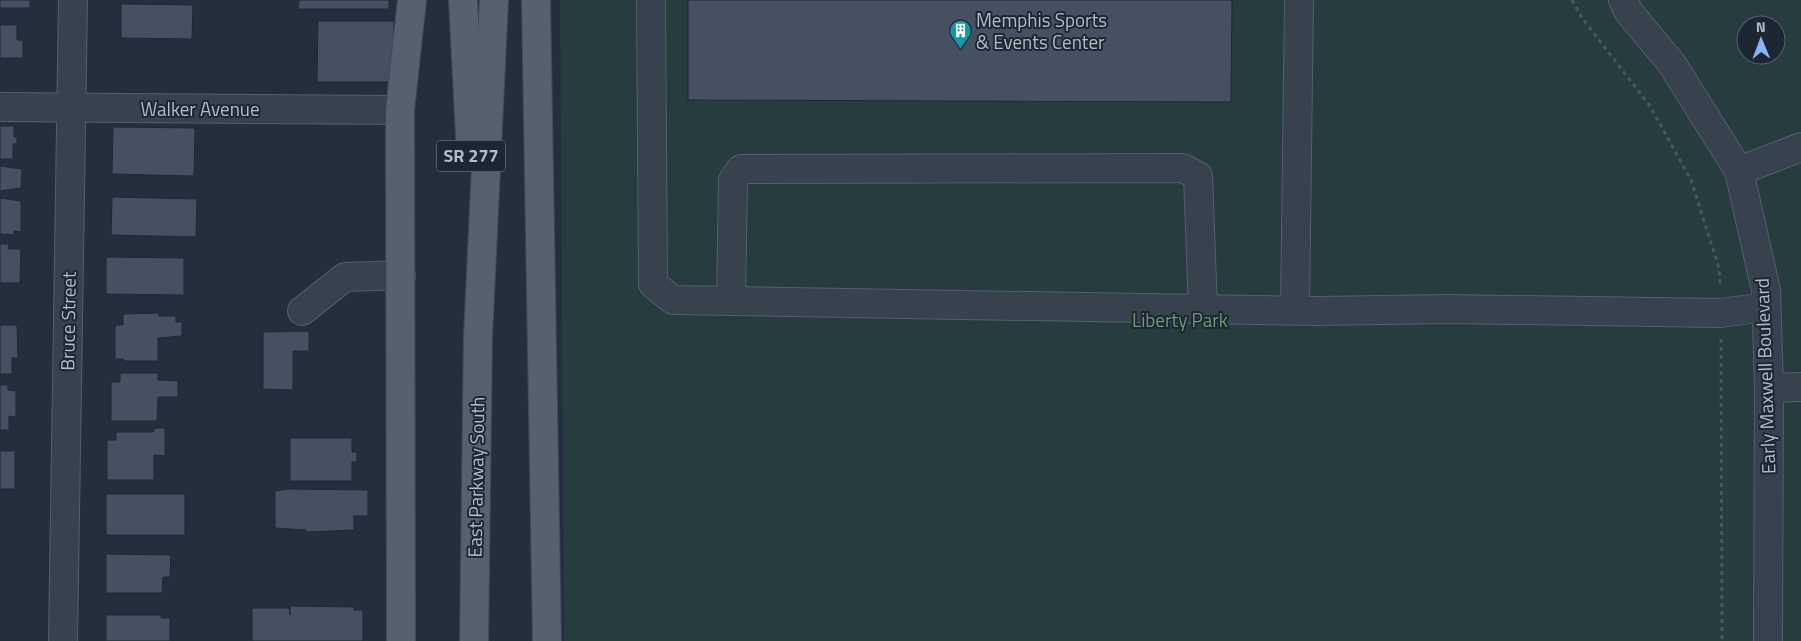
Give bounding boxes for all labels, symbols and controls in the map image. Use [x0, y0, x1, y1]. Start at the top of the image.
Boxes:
place label: Memphis Sports & Events Center [976, 5, 1107, 56]
north arrow [1736, 15, 1786, 65]
text: N [1756, 16, 1766, 37]
building icon: Memphis Sports & Events Center [948, 19, 972, 50]
street label: Walker Avenue [140, 94, 260, 123]
road number: SR 277 [437, 140, 505, 172]
street label: Bruce Street [52, 271, 83, 371]
street label: Early Maxwell Boulevard [1747, 278, 1782, 474]
park label: Liberty Park [1132, 305, 1228, 334]
street label: East Parkway South [460, 396, 491, 558]

